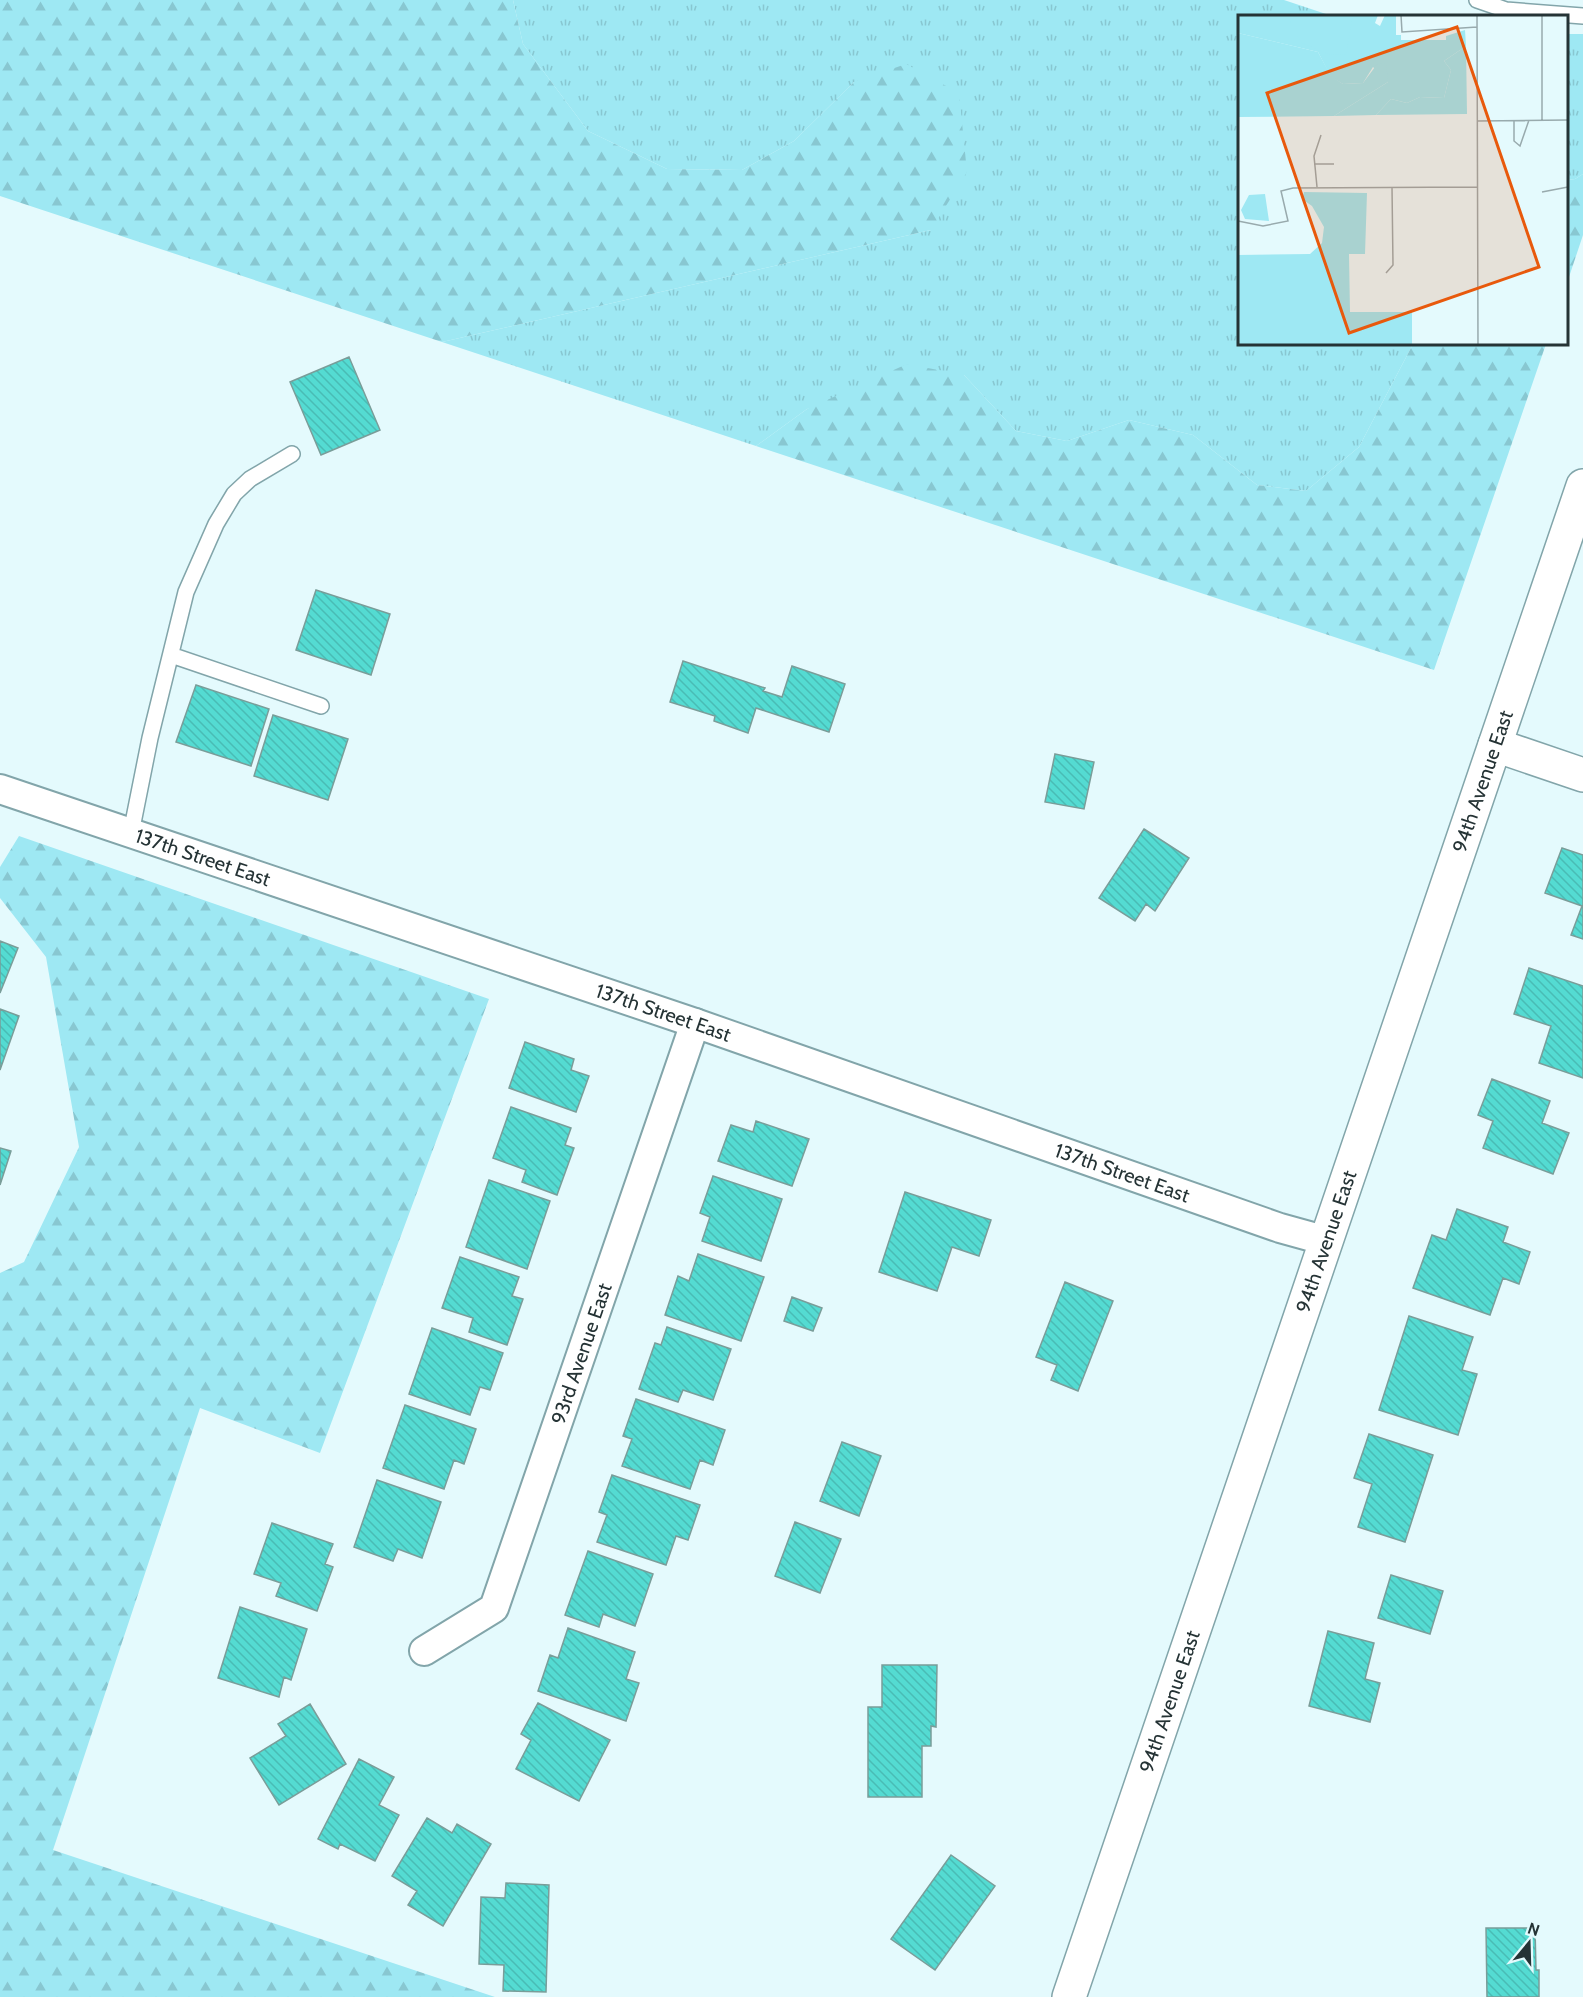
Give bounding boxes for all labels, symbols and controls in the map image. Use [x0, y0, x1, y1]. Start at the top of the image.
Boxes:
inset map [1238, 15, 1568, 345]
street label: 94th Avenue East [1447, 707, 1518, 856]
street label: 137th Street East [132, 823, 274, 891]
street label: 137th Street East [593, 978, 734, 1047]
street label: 137th Street East [1052, 1138, 1193, 1207]
street label: 94th Avenue East [1291, 1167, 1361, 1316]
street label: 93rd Avenue East [546, 1280, 617, 1427]
street label: 94th Avenue East [1134, 1627, 1205, 1776]
north arrow [1499, 1913, 1559, 1973]
text: N [1525, 1918, 1542, 1940]

